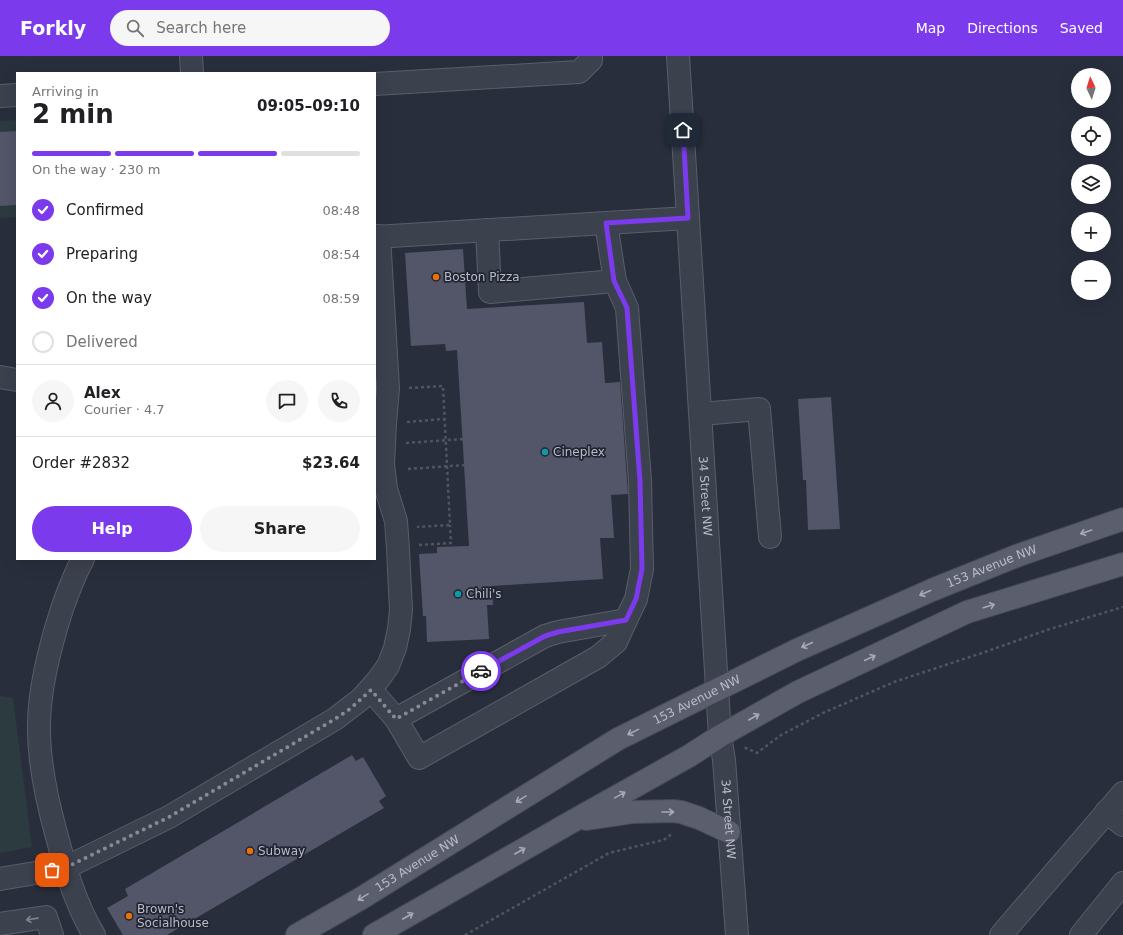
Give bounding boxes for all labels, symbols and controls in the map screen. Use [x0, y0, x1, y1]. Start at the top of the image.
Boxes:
search box [110, 10, 390, 46]
text: Forkly [20, 17, 86, 39]
icon: search [124, 17, 146, 39]
text: Search here [156, 19, 246, 37]
text: Map [916, 20, 945, 36]
text: Directions [967, 20, 1038, 36]
text: Saved [1060, 20, 1103, 36]
north arrow [1071, 68, 1111, 108]
map controls [1071, 68, 1111, 300]
text: Arriving in [32, 84, 99, 99]
text: 09:05–09:10 [257, 97, 360, 115]
text: 2 min [32, 99, 114, 129]
pin [666, 113, 700, 147]
button: locate [1071, 116, 1111, 156]
icon: home [672, 119, 694, 141]
text: On the way · 230 m [32, 162, 160, 177]
button: layers [1071, 164, 1111, 204]
icon: check [32, 199, 54, 221]
text: Confirmed [66, 201, 144, 219]
text: 08:48 [323, 203, 360, 218]
button: + [1071, 212, 1111, 252]
icon: check [32, 243, 54, 265]
text: Preparing [66, 245, 138, 263]
text: 08:54 [323, 247, 360, 262]
button: − [1071, 260, 1111, 300]
place label: Boston Pizza [444, 270, 520, 284]
marker: Boston Pizza [431, 272, 441, 282]
icon: check [32, 287, 54, 309]
text: On the way [66, 289, 152, 307]
text: 08:59 [323, 291, 360, 306]
text: Delivered [66, 333, 138, 351]
button: person [32, 380, 74, 422]
button: chat [266, 380, 308, 422]
button: phone [318, 380, 360, 422]
text: Alex [84, 384, 121, 402]
text: Courier · 4.7 [84, 402, 165, 417]
place label: Cineplex [553, 445, 605, 459]
marker: Cineplex [540, 447, 550, 457]
text: Order #2832 [32, 454, 130, 472]
text: $23.64 [302, 454, 360, 472]
street label: 34 Street NW [696, 456, 715, 537]
button: Help [32, 506, 192, 552]
button: Share [200, 506, 360, 552]
one-way arrow [1081, 528, 1093, 536]
street label: 153 Avenue NW [944, 542, 1039, 590]
place label: Chili's [466, 587, 502, 601]
marker: Chili's [453, 589, 463, 599]
one-way arrow [920, 589, 932, 597]
one-way arrow [982, 601, 994, 609]
one-way arrow [801, 642, 813, 650]
courier [461, 651, 501, 691]
one-way arrow [863, 654, 875, 661]
icon: car [470, 660, 492, 682]
street label: 153 Avenue NW [651, 672, 743, 728]
one-way arrow [748, 712, 760, 720]
one-way arrow [627, 729, 639, 736]
street label: 34 Street NW [718, 779, 738, 860]
one-way arrow [613, 791, 625, 798]
one-way arrow [516, 795, 527, 803]
one-way arrow [661, 808, 674, 816]
street label: 153 Avenue NW [373, 832, 462, 895]
place label: Subway [258, 844, 305, 858]
marker: Subway [245, 846, 255, 856]
one-way arrow [514, 846, 526, 854]
pin [35, 853, 69, 887]
icon: bag [41, 859, 63, 881]
one-way arrow [357, 893, 369, 901]
place label: Brown's Socialhouse [137, 902, 209, 930]
marker: Brown's Socialhouse [124, 911, 134, 921]
one-way arrow [402, 911, 414, 919]
one-way arrow [26, 915, 39, 923]

